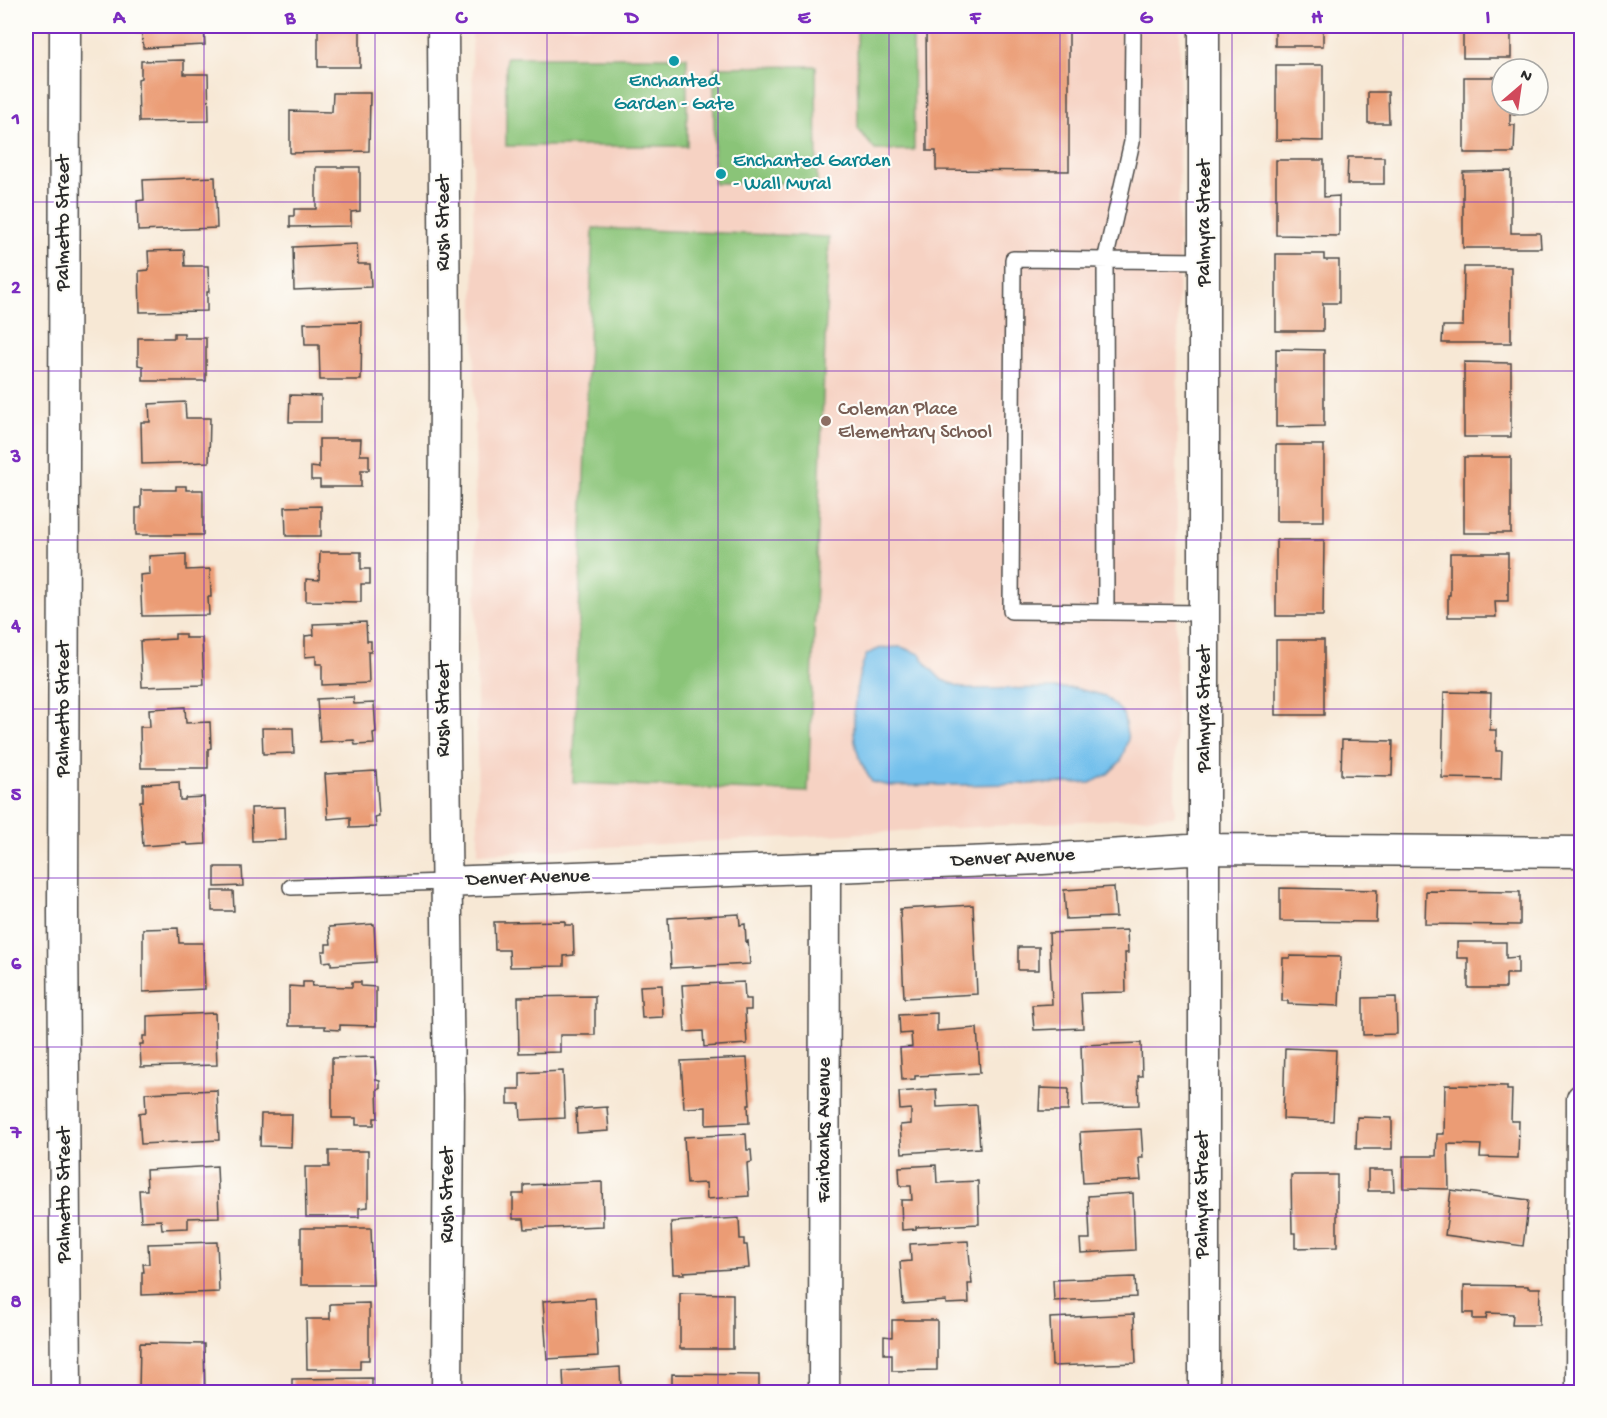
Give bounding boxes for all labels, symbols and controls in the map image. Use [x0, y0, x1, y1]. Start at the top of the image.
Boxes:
text: A [112, 8, 127, 31]
text: B [284, 8, 296, 31]
text: C [455, 8, 469, 31]
text: D [623, 8, 639, 31]
text: E [798, 8, 812, 31]
text: F [969, 8, 982, 31]
text: G [1140, 8, 1154, 31]
text: H [1311, 8, 1323, 31]
text: I [1486, 8, 1491, 31]
marker: Enchanted Garden - Gate [667, 54, 681, 68]
north arrow [1490, 57, 1550, 117]
text: N [1516, 66, 1535, 88]
place label: Enchanted Garden - Gate [614, 71, 735, 117]
text: 1 [11, 109, 20, 132]
place label: Enchanted Garden - Wall Mural [733, 151, 891, 197]
street label: Palmetto Street [53, 153, 76, 292]
street label: Palmyra Street [1194, 158, 1217, 287]
marker: Enchanted Garden - Wall Mural [714, 167, 728, 181]
street label: Rush Street [433, 173, 456, 271]
text: 2 [11, 278, 21, 301]
place label: Coleman Place Elementary School [838, 399, 992, 445]
marker: Coleman Place Elementary School [819, 414, 833, 428]
text: 3 [10, 447, 21, 470]
text: 4 [10, 616, 21, 639]
street label: Palmetto Street [53, 639, 76, 778]
street label: Palmyra Street [1194, 644, 1217, 773]
street label: Rush Street [433, 659, 456, 757]
text: 5 [11, 785, 22, 808]
street label: Denver Avenue [949, 844, 1076, 874]
street label: Denver Avenue [464, 865, 591, 893]
text: 6 [11, 954, 22, 977]
street label: Fairbanks Avenue [814, 1057, 837, 1204]
text: 7 [10, 1123, 23, 1146]
street label: Palmetto Street [54, 1125, 77, 1264]
street label: Palmyra Street [1192, 1130, 1215, 1259]
street label: Rush Street [437, 1145, 460, 1243]
text: 8 [11, 1292, 22, 1315]

